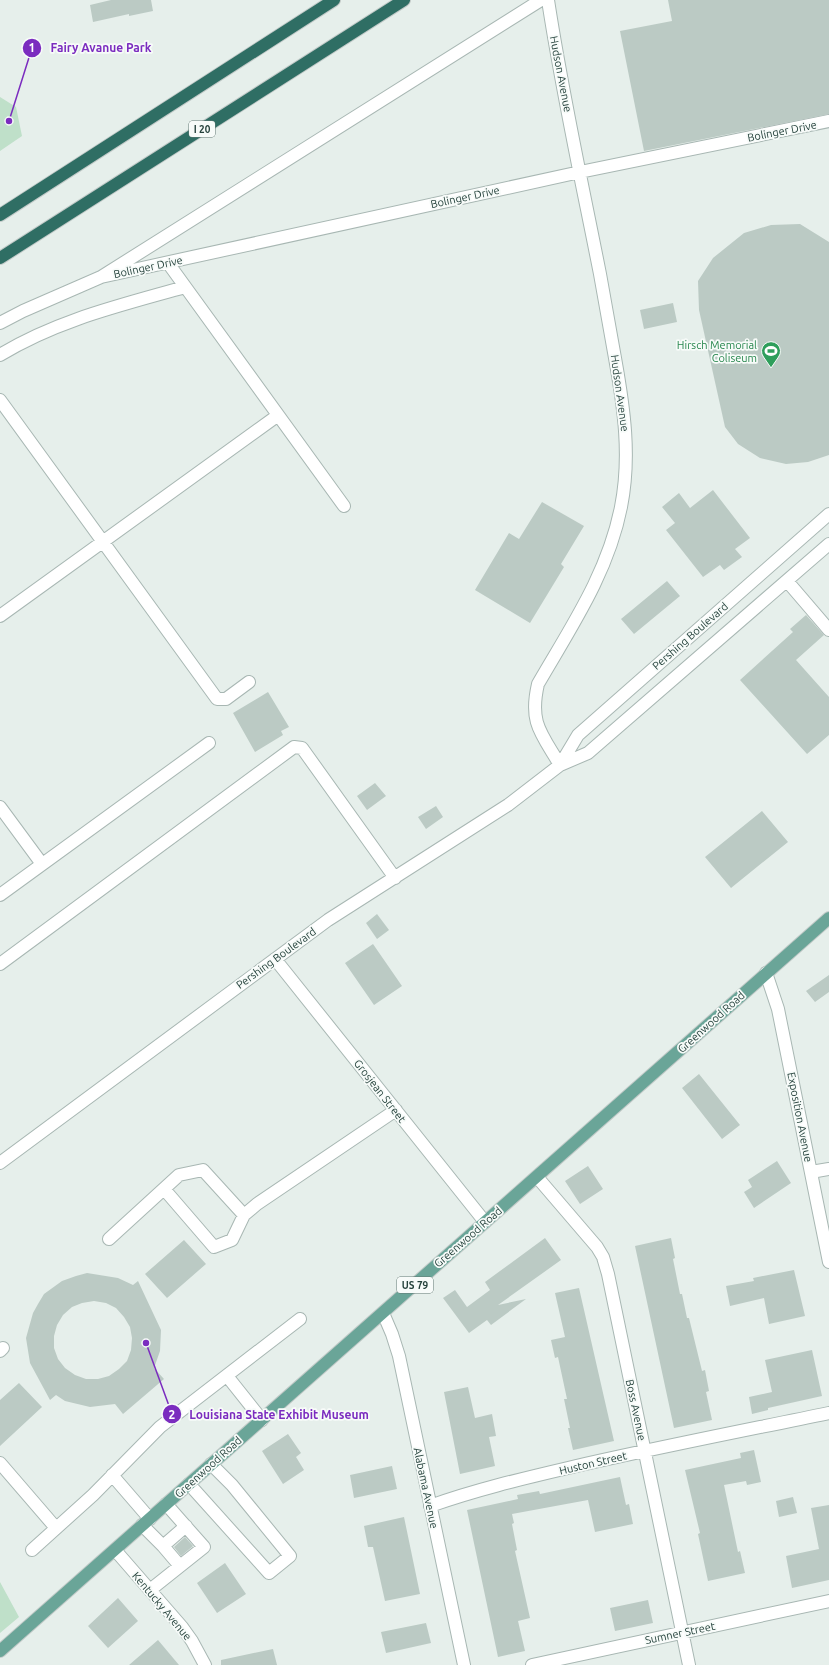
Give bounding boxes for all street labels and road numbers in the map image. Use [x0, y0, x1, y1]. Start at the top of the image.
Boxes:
street label: Hudson Avenue [548, 35, 574, 113]
street label: Bolinger Drive [746, 118, 818, 144]
road number: I 20 [189, 121, 215, 137]
street label: Bolinger Drive [429, 184, 501, 210]
street label: Bolinger Drive [112, 254, 184, 280]
street label: Hudson Avenue [609, 354, 631, 432]
street label: Pershing Boulevard [650, 600, 730, 672]
street label: Pershing Boulevard [234, 925, 318, 991]
street label: Greenwood Road [675, 989, 747, 1055]
street label: Grosjean Street [352, 1057, 409, 1125]
street label: Exposition Avenue [785, 1071, 815, 1163]
street label: Greenwood Road [432, 1204, 504, 1270]
road number: US 79 [397, 1277, 433, 1293]
street label: Boss Avenue [624, 1378, 648, 1442]
street label: Greenwood Road [172, 1434, 244, 1500]
street label: Alabama Avenue [412, 1446, 440, 1530]
street label: Huston Street [558, 1449, 629, 1477]
street label: Kentucky Avenue [130, 1570, 194, 1642]
street label: Sumner Street [644, 1620, 717, 1646]

